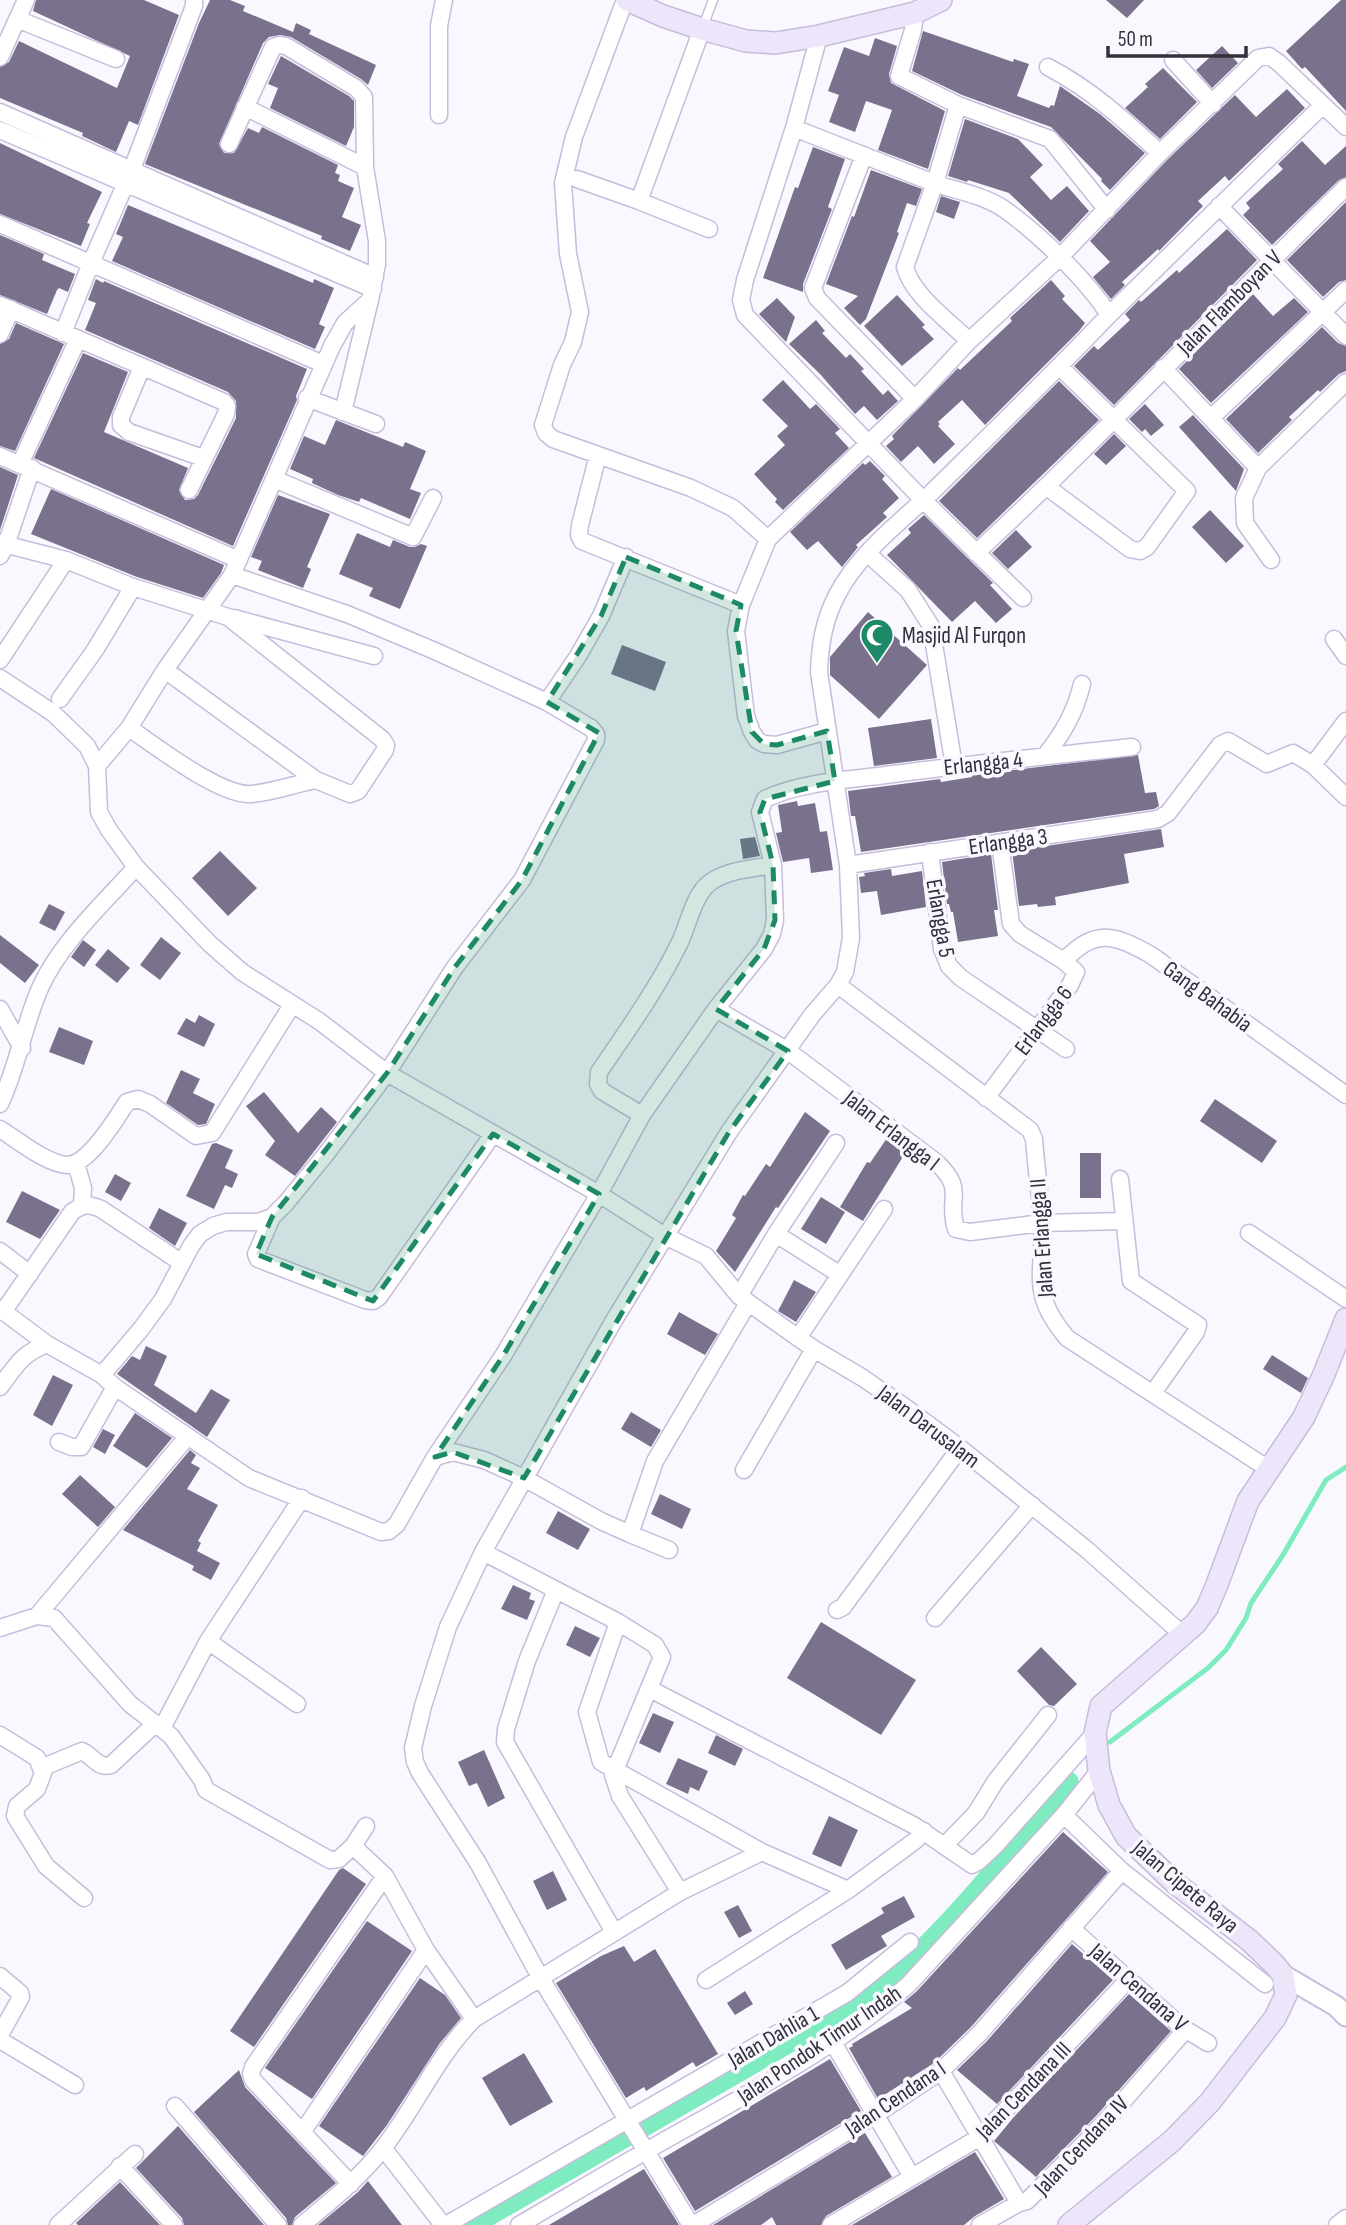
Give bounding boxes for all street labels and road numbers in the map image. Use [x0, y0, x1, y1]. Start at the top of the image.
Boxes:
street label: Jalan Flamboyan V [1171, 244, 1288, 362]
street label: Erlangga 4 [942, 746, 1024, 782]
street label: Erlangga 3 [967, 823, 1049, 861]
street label: Erlangga 5 [919, 877, 961, 959]
street label: Gang Bahabia [1157, 955, 1257, 1039]
street label: Erlangga 6 [1009, 980, 1079, 1061]
street label: Jalan Erlangga I [837, 1084, 945, 1177]
street label: Jalan Erlangga II [1024, 1178, 1060, 1299]
street label: Jalan Darusalam [871, 1378, 985, 1474]
street label: Jalan Cipete Raya [1126, 1833, 1244, 1939]
street label: Jalan Cendana V [1083, 1937, 1194, 2039]
street label: Jalan Pondok Timur Indah [731, 1980, 907, 2111]
street label: Jalan Dahlia 1 [722, 2000, 824, 2074]
street label: Jalan Cendana III [970, 2036, 1077, 2146]
street label: Jalan Cendana I [839, 2055, 951, 2143]
street label: Jalan Cendana IV [1028, 2090, 1135, 2202]

